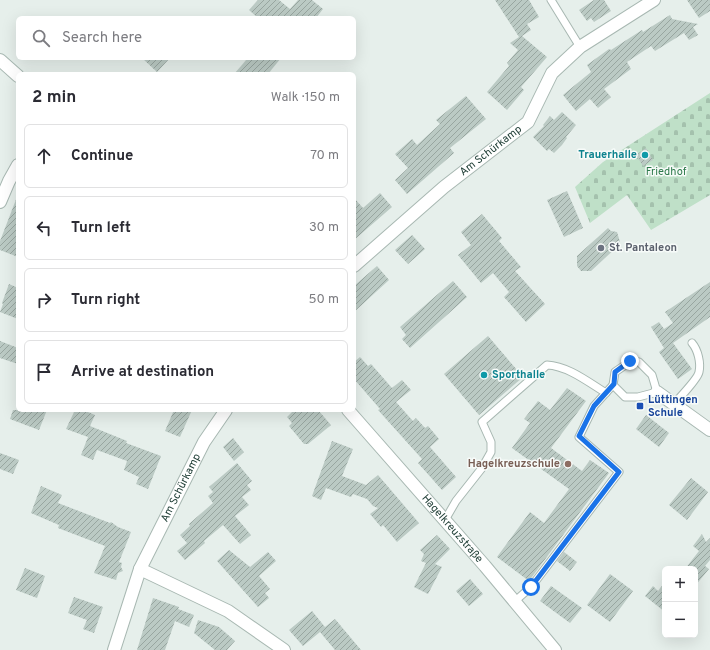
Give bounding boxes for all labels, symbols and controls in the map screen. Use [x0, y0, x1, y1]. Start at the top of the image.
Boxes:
search box [16, 16, 356, 60]
icon: search [30, 27, 52, 49]
text: Search here [62, 29, 142, 48]
text: 2 min [32, 87, 76, 109]
text: Walk · 150 m [271, 90, 340, 106]
street label: Am Schürkamp [457, 122, 525, 179]
icon: ahead [33, 145, 55, 167]
text: Continue [71, 147, 133, 166]
text: 70 m [310, 148, 339, 164]
place label: Trauerhalle [578, 148, 637, 162]
marker: Trauerhalle [640, 150, 650, 160]
park label: Friedhof [646, 165, 687, 179]
icon: left [33, 217, 55, 239]
text: Turn left [71, 219, 131, 238]
text: 30 m [309, 220, 339, 236]
place label: St. Pantaleon [609, 241, 677, 255]
marker: St. Pantaleon [596, 243, 606, 253]
icon: right [33, 289, 55, 311]
text: Turn right [71, 291, 140, 310]
text: 50 m [309, 292, 339, 308]
route end [621, 352, 639, 370]
icon: arrive [33, 361, 55, 383]
text: Arrive at destination [71, 363, 214, 382]
place label: Sporthalle [492, 368, 545, 382]
marker: Sporthalle [479, 370, 489, 380]
place label: Lüttingen Schule [648, 393, 698, 420]
marker: Lüttingen Schule [635, 401, 645, 411]
street label: Am Schürkamp [158, 451, 204, 525]
place label: Hagelkreuzschule [468, 457, 560, 471]
marker: Hagelkreuzschule [563, 459, 573, 469]
street label: Hagelkreuzstraße [418, 492, 486, 566]
map controls [662, 566, 698, 638]
button: + [662, 566, 698, 602]
route start [522, 578, 540, 596]
button: − [662, 602, 698, 638]

